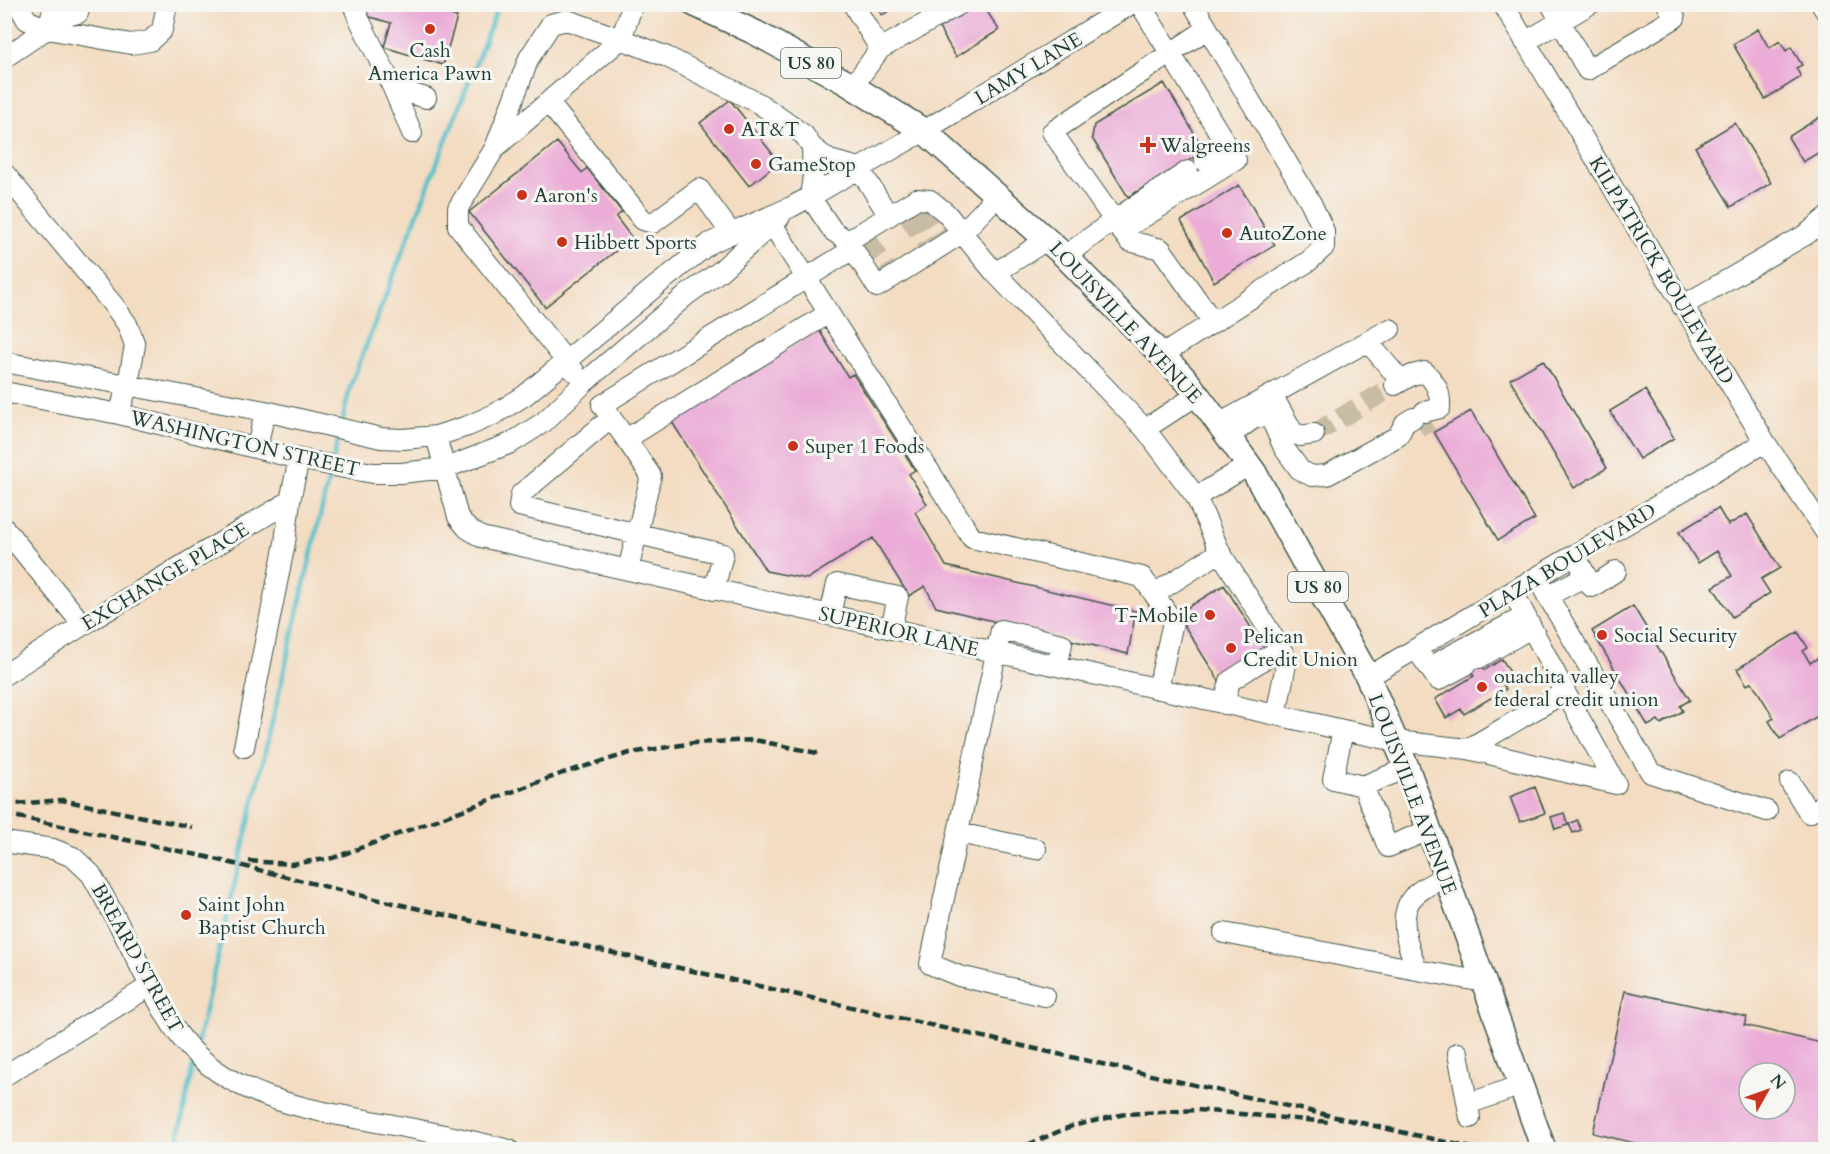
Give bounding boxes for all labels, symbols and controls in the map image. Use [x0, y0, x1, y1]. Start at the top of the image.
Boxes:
marker: Cash America Pawn [423, 22, 437, 36]
street label: LAMY LANE [969, 26, 1087, 111]
place label: Cash America Pawn [368, 37, 493, 87]
road number: US 80 [781, 48, 841, 78]
place label: AT&T [741, 116, 800, 143]
marker: AT&T [722, 122, 736, 136]
place label: Walgreens [1159, 132, 1251, 159]
marker: Walgreens [1141, 138, 1155, 152]
place label: GameStop [768, 151, 856, 178]
street label: KILPATRICK BOULEVARD [1583, 151, 1740, 389]
marker: GameStop [749, 157, 763, 171]
place label: Aaron's [534, 182, 598, 209]
marker: Aaron's [515, 188, 529, 202]
place label: AutoZone [1239, 220, 1327, 247]
marker: AutoZone [1220, 226, 1234, 240]
place label: Hibbett Sports [574, 229, 697, 256]
marker: Hibbett Sports [555, 235, 569, 249]
street label: LOUISVILLE AVENUE [1043, 235, 1208, 409]
street label: WASHINGTON STREET [126, 404, 363, 483]
place label: Super 1 Foods [805, 433, 924, 460]
marker: Super 1 Foods [786, 439, 800, 453]
street label: PLAZA BOULEVARD [1473, 497, 1661, 624]
street label: EXCHANGE PLACE [77, 516, 254, 637]
road number: US 80 [1288, 572, 1348, 602]
street label: SUPERIOR LANE [816, 600, 982, 663]
place label: T-Mobile [1114, 602, 1198, 629]
marker: T-Mobile [1203, 608, 1217, 622]
place label: Social Security [1614, 622, 1738, 649]
place label: Pelican Credit Union [1243, 623, 1359, 673]
marker: Social Security [1595, 628, 1609, 642]
marker: Pelican Credit Union [1224, 641, 1238, 655]
place label: ouachita valley federal credit union [1494, 663, 1660, 713]
marker: ouachita valley federal credit union [1475, 680, 1489, 694]
street label: LOUISVILLE AVENUE [1362, 690, 1463, 898]
street label: BREARD STREET [85, 878, 190, 1038]
place label: Saint John Baptist Church [198, 891, 326, 941]
marker: Saint John Baptist Church [179, 908, 193, 922]
north arrow [1737, 1061, 1797, 1121]
text: N [1765, 1070, 1791, 1094]

